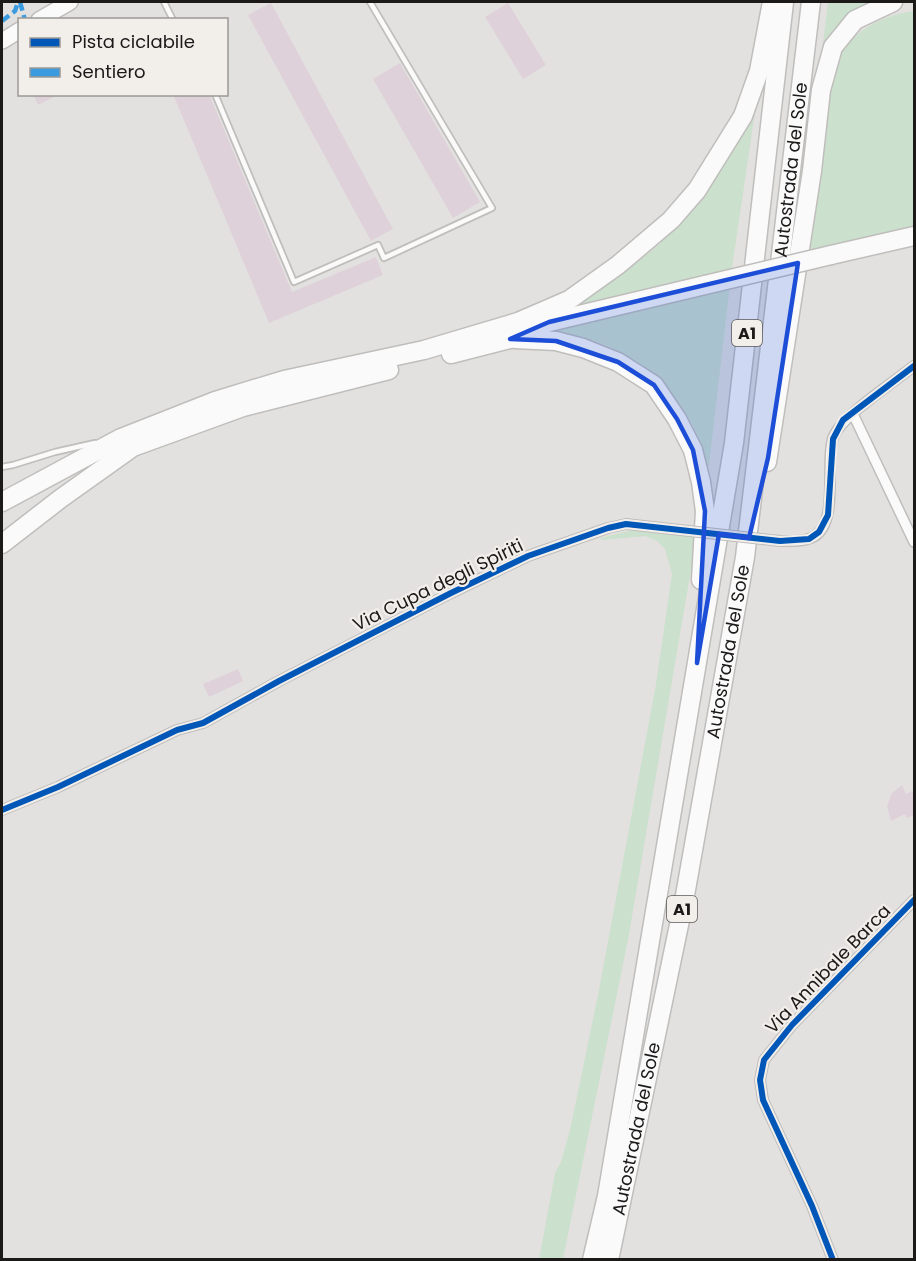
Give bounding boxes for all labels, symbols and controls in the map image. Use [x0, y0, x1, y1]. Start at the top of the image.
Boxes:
legend [18, 18, 228, 96]
text: Pista ciclabile [72, 29, 195, 54]
text: Sentiero [72, 59, 146, 84]
street label: Autostrada del Sole [768, 81, 813, 259]
road number: A1 [732, 320, 762, 346]
street label: Via Cupa degli Spiriti [348, 532, 527, 637]
street label: Autostrada del Sole [700, 563, 755, 740]
road number: A1 [667, 896, 697, 922]
street label: Via Annibale Barca [759, 898, 896, 1039]
street label: Autostrada del Sole [606, 1040, 666, 1217]

